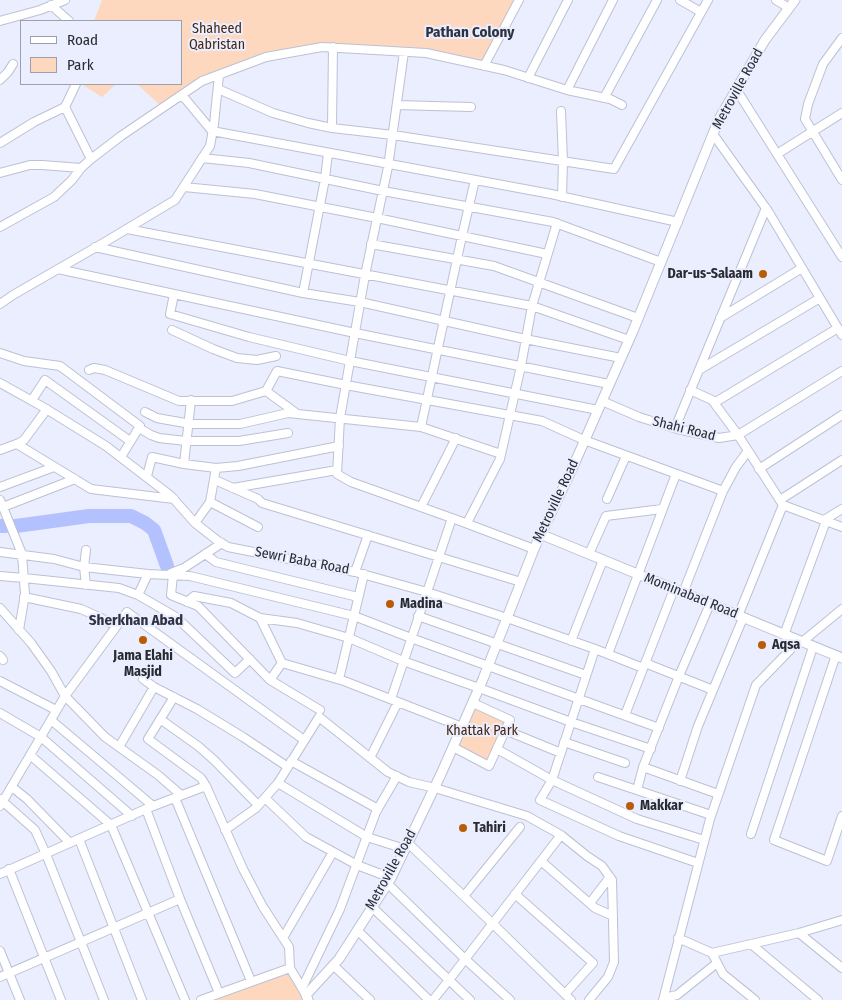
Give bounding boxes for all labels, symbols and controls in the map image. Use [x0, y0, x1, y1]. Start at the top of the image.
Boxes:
legend [20, 20, 182, 85]
park label: Shaheed Qabristan [189, 21, 245, 54]
district label: Pathan Colony [426, 24, 514, 42]
text: Road [67, 31, 98, 49]
street label: Metroville Road [709, 46, 767, 132]
text: Park [67, 56, 94, 74]
place label: Dar-us-Salaam [668, 266, 753, 282]
marker: Dar-us-Salaam [757, 268, 769, 280]
street label: Shahi Road [651, 413, 717, 445]
street label: Metroville Road [529, 457, 583, 545]
street label: Sewri Baba Road [253, 544, 351, 578]
street label: Mominabad Road [642, 570, 740, 622]
place label: Madina [400, 596, 443, 612]
marker: Madina [384, 598, 396, 610]
district label: Sherkhan Abad [89, 612, 183, 630]
marker: Jama Elahi Masjid [137, 634, 149, 646]
place label: Aqsa [772, 637, 800, 653]
marker: Aqsa [756, 639, 768, 651]
place label: Jama Elahi Masjid [113, 648, 173, 680]
park label: Khattak Park [446, 723, 518, 739]
place label: Makkar [640, 798, 683, 814]
marker: Makkar [624, 800, 636, 812]
place label: Tahiri [473, 820, 506, 836]
marker: Tahiri [457, 822, 469, 834]
street label: Metroville Road [362, 827, 420, 913]

